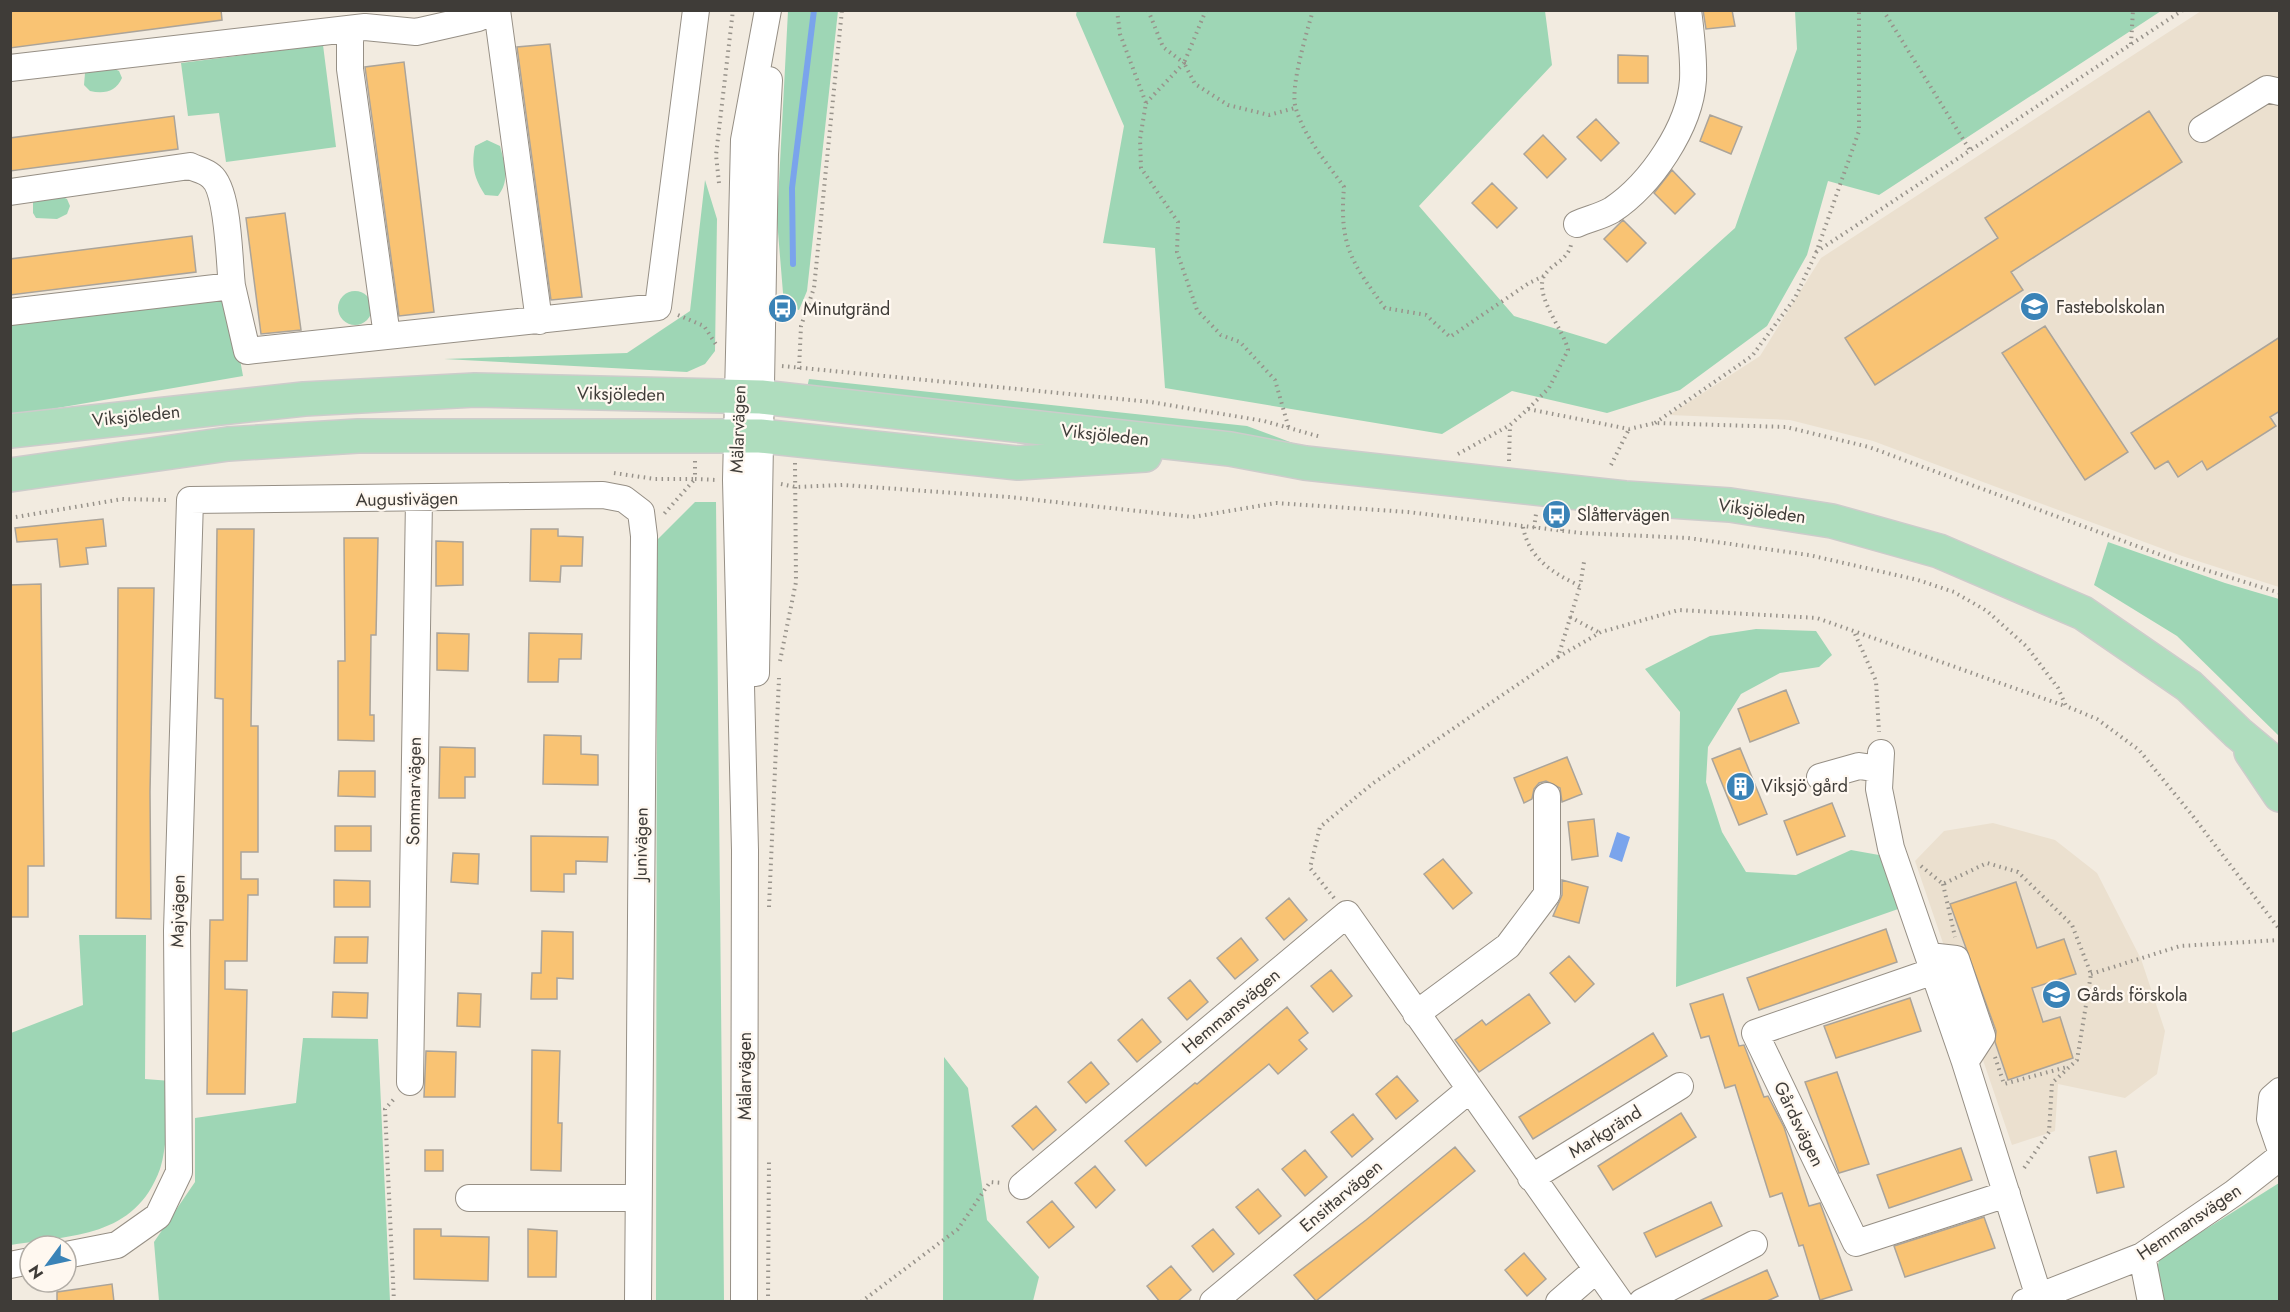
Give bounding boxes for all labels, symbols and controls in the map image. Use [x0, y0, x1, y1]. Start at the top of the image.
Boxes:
school or university icon: Fastebolskolan [2019, 291, 2051, 323]
bus stop icon: Minutgränd [766, 293, 798, 325]
place label: Fastebolskolan [2056, 294, 2165, 320]
place label: Minutgränd [803, 296, 890, 322]
street label: Viksjöleden [577, 380, 665, 408]
street label: Mälarvägen [723, 384, 753, 474]
street label: Viksjöleden [91, 398, 181, 434]
street label: Viksjöleden [1060, 417, 1150, 453]
street label: Augustivägen [355, 485, 459, 513]
street label: Viksjöleden [1716, 492, 1808, 530]
bus stop icon: Slåttervägen [1540, 499, 1572, 531]
place label: Slåttervägen [1577, 502, 1670, 528]
street label: Sommarvägen [400, 736, 428, 846]
building icon: Viksjö gård [1724, 770, 1756, 802]
place label: Viksjö gård [1761, 773, 1848, 799]
street label: Junivägen [627, 807, 655, 883]
street label: Majvägen [164, 874, 192, 948]
street label: Hemmansvägen [1176, 962, 1286, 1060]
school or university icon: Gårds förskola [2040, 979, 2072, 1011]
place label: Gårds förskola [2077, 982, 2187, 1008]
street label: Mälarvägen [732, 1032, 758, 1120]
street label: Gårdsvägen [1767, 1077, 1831, 1171]
street label: Markgränd [1563, 1099, 1647, 1165]
street label: Ensittarvägen [1294, 1154, 1388, 1238]
street label: Hemmansvägen [2132, 1177, 2246, 1267]
north arrow [18, 1234, 78, 1294]
text: N [23, 1260, 49, 1283]

